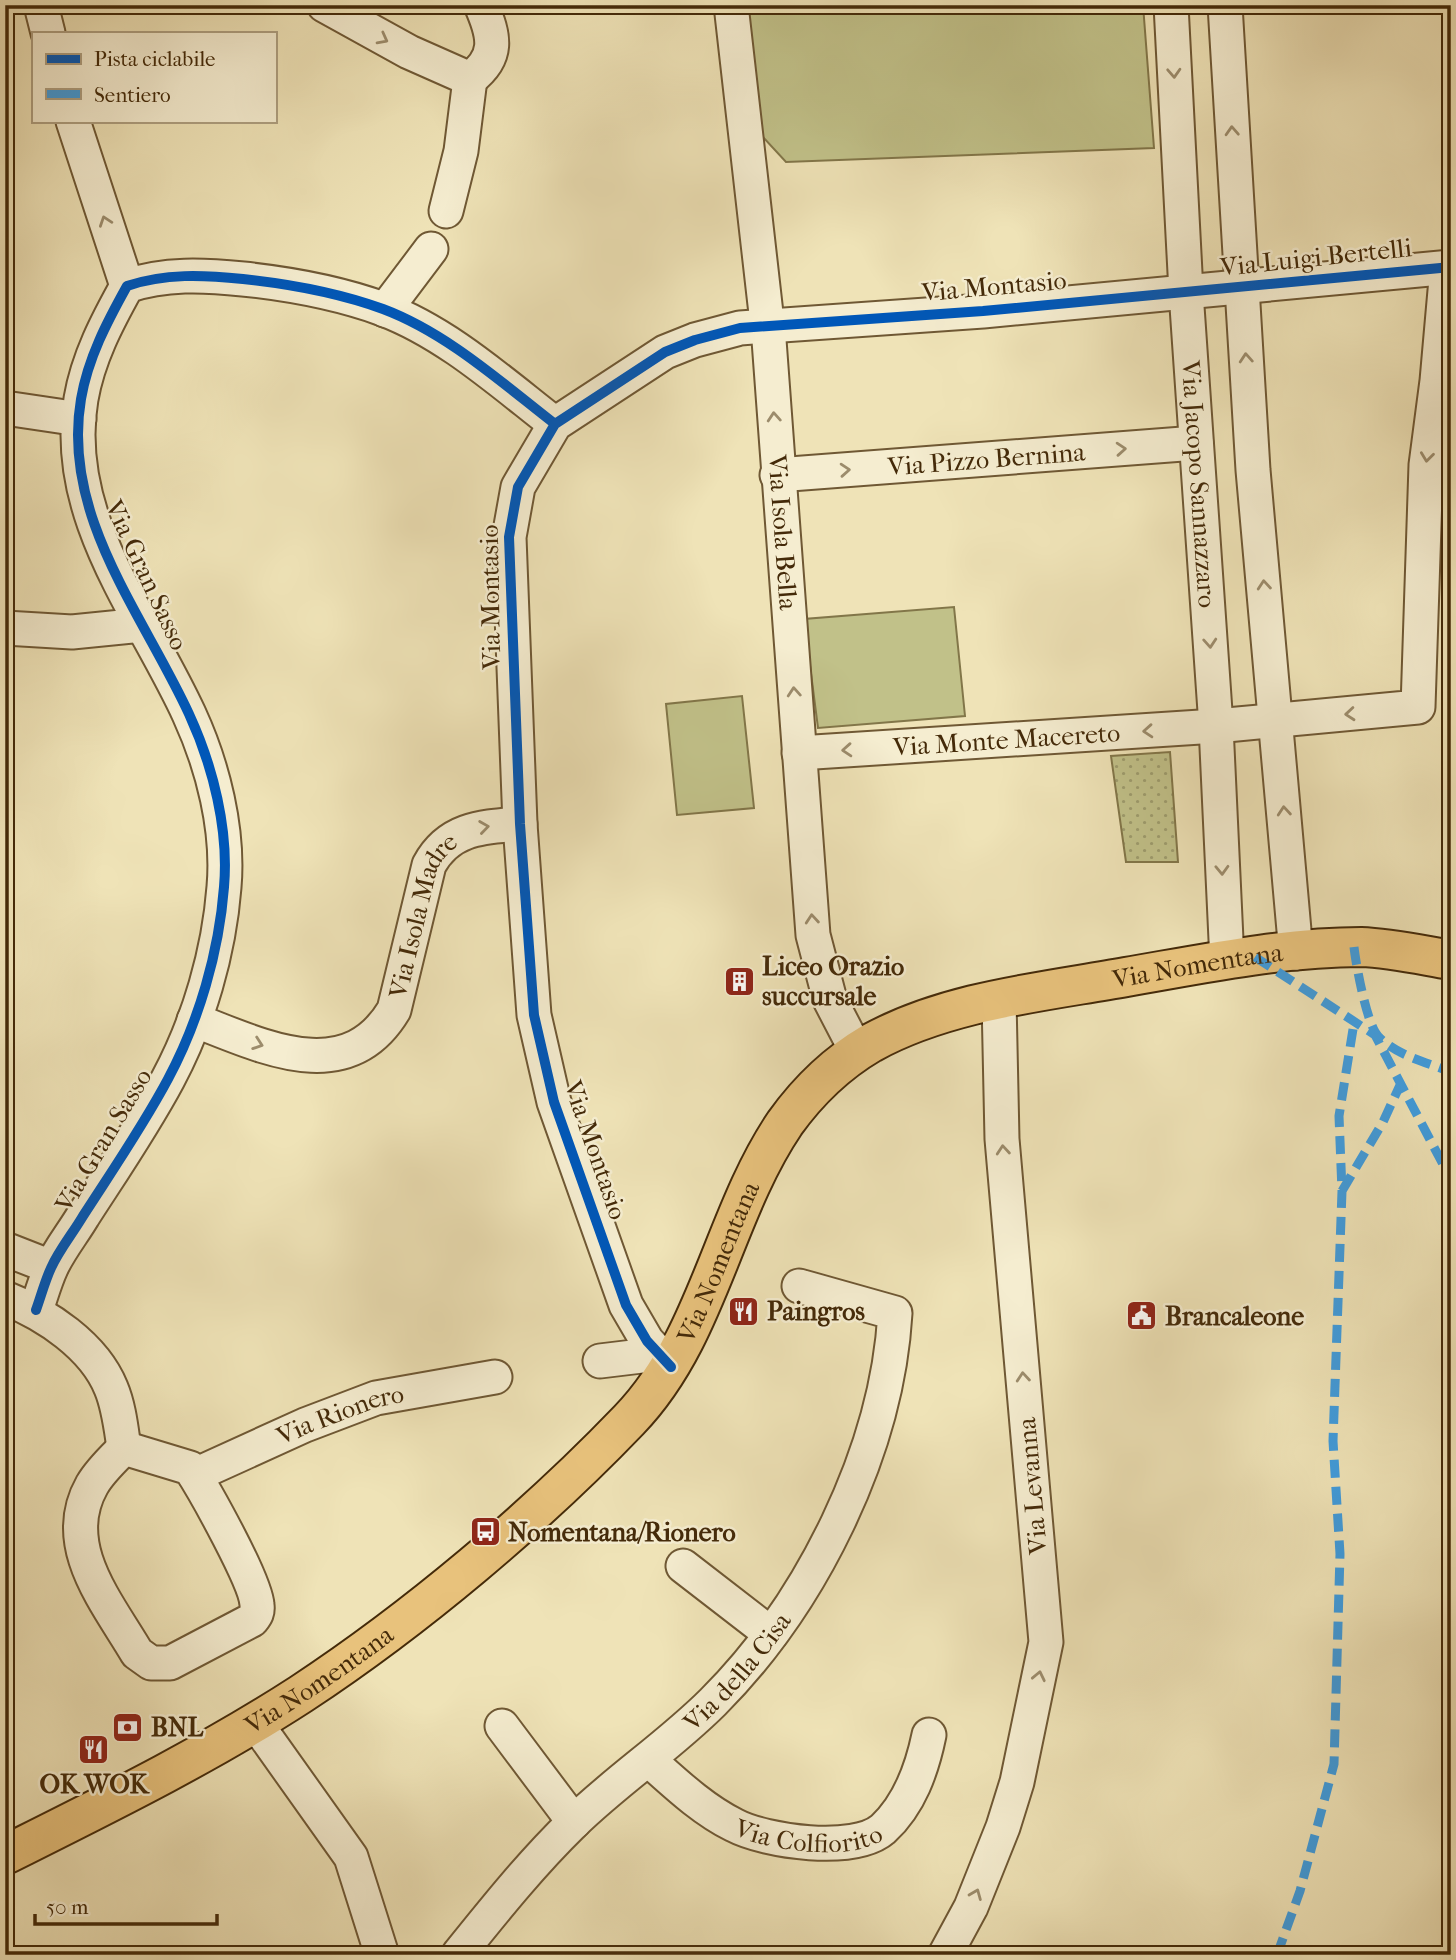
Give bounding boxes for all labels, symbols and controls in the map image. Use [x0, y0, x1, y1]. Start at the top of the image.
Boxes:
one-way arrow [376, 31, 388, 44]
legend [32, 32, 276, 122]
text: Pista ciclabile [94, 47, 215, 71]
one-way arrow [1167, 68, 1182, 79]
text: Sentiero [94, 83, 171, 107]
one-way arrow [1225, 125, 1240, 136]
one-way arrow [99, 216, 113, 228]
street label: Via Luigi Bertelli [1218, 232, 1414, 283]
street label: Via Montasio [919, 265, 1068, 308]
one-way arrow [1239, 352, 1254, 363]
street label: Via Jacopo Sannazzaro [1175, 358, 1223, 609]
one-way arrow [767, 411, 782, 422]
street label: Via Pizzo Bernina [885, 436, 1087, 483]
one-way arrow [1116, 442, 1127, 457]
one-way arrow [1419, 451, 1434, 463]
street label: Via Isola Bella [761, 453, 804, 612]
one-way arrow [840, 463, 851, 478]
street label: Via Gran Sasso [98, 494, 195, 655]
street label: Via Montasio [474, 524, 507, 671]
one-way arrow [1257, 579, 1272, 590]
one-way arrow [1202, 638, 1217, 649]
one-way arrow [787, 687, 802, 698]
one-way arrow [1344, 706, 1355, 721]
street label: Via Monte Macereto [891, 717, 1121, 763]
one-way arrow [1142, 723, 1153, 738]
one-way arrow [841, 742, 852, 757]
one-way arrow [1277, 806, 1292, 817]
one-way arrow [478, 820, 490, 835]
street label: Via Isola Madre [382, 826, 463, 1002]
one-way arrow [1214, 865, 1229, 876]
one-way arrow [805, 913, 820, 924]
street label: Via Nomentana [1109, 937, 1285, 995]
place label: Liceo Orazio succursale [762, 951, 904, 1012]
building icon: Liceo Orazio succursale [722, 964, 756, 998]
one-way arrow [251, 1036, 263, 1050]
street label: Via Gran Sasso [48, 1063, 158, 1219]
street label: Via Montasio [557, 1076, 634, 1224]
one-way arrow [996, 1144, 1011, 1155]
street label: Via Nomentana [670, 1176, 767, 1349]
restaurant icon: Paingros [727, 1294, 761, 1328]
place label: Paingros [767, 1296, 865, 1327]
public building icon: Brancaleone [1125, 1299, 1159, 1333]
place label: Brancaleone [1165, 1301, 1304, 1332]
one-way arrow [1016, 1371, 1031, 1382]
street label: Via Rionero [271, 1378, 406, 1452]
street label: Via Levanna [1011, 1415, 1054, 1557]
bus stop icon: Nomentana/Rionero [468, 1515, 502, 1549]
place label: Nomentana/Rionero [508, 1517, 736, 1548]
street label: Via della Cisa [677, 1606, 798, 1739]
street label: Via Nomentana [239, 1619, 400, 1742]
one-way arrow [1031, 1670, 1046, 1682]
bank icon: BNL [111, 1710, 145, 1744]
place label: BNL [151, 1712, 204, 1743]
restaurant icon: OK WOK [77, 1732, 111, 1766]
place label: OK WOK [40, 1769, 151, 1800]
street label: Via Colfiorito [729, 1812, 888, 1859]
scale bar [35, 1883, 217, 1927]
one-way arrow [968, 1889, 982, 1901]
text: 50 m [46, 1895, 89, 1919]

